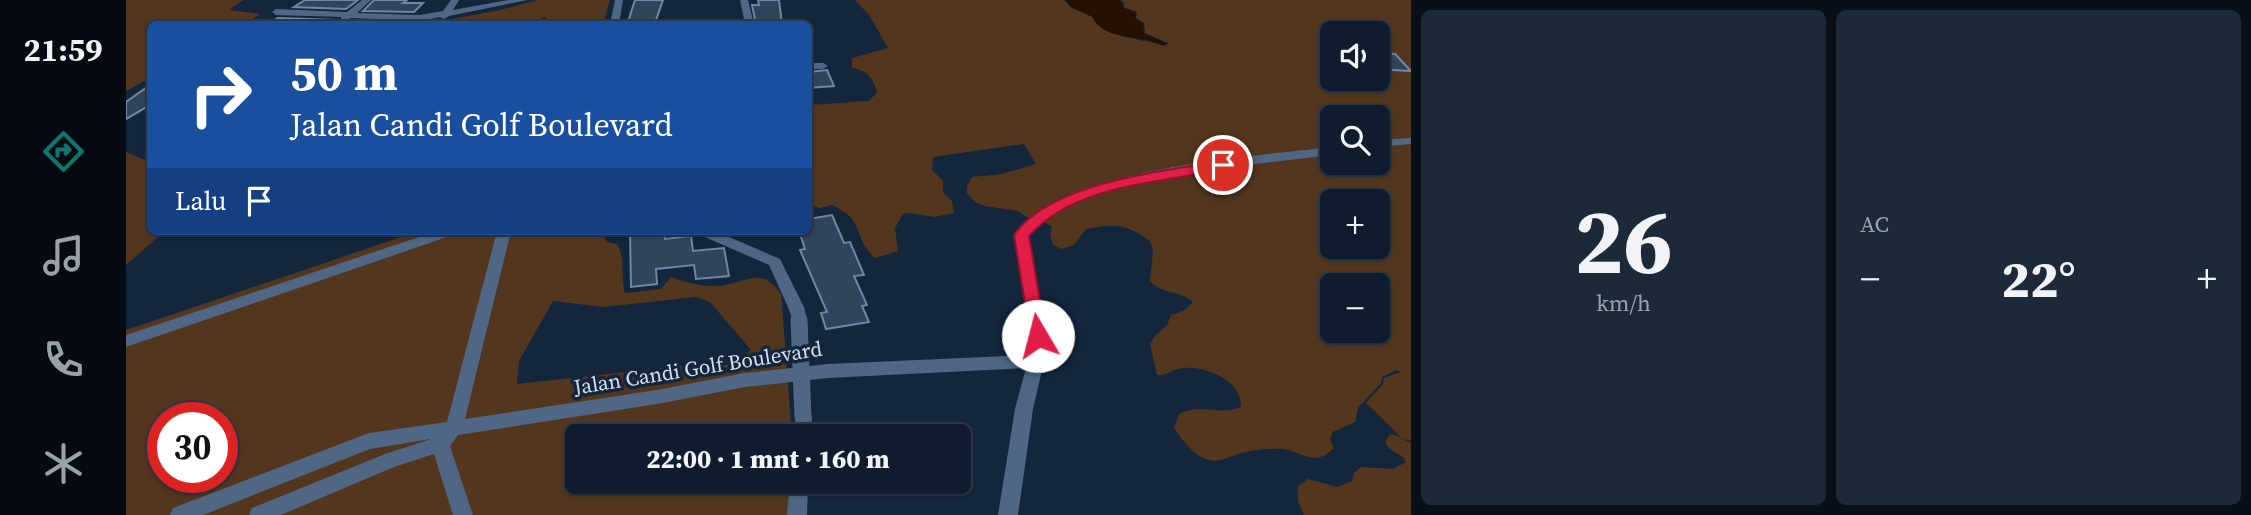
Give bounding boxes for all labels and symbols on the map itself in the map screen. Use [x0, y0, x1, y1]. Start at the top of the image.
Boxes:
pin [1193, 135, 1253, 195]
position arrow [1001, 299, 1075, 373]
street label: Jalan Candi Golf Boulevard [571, 334, 824, 402]
speed limit sign: 30 [147, 402, 238, 493]

